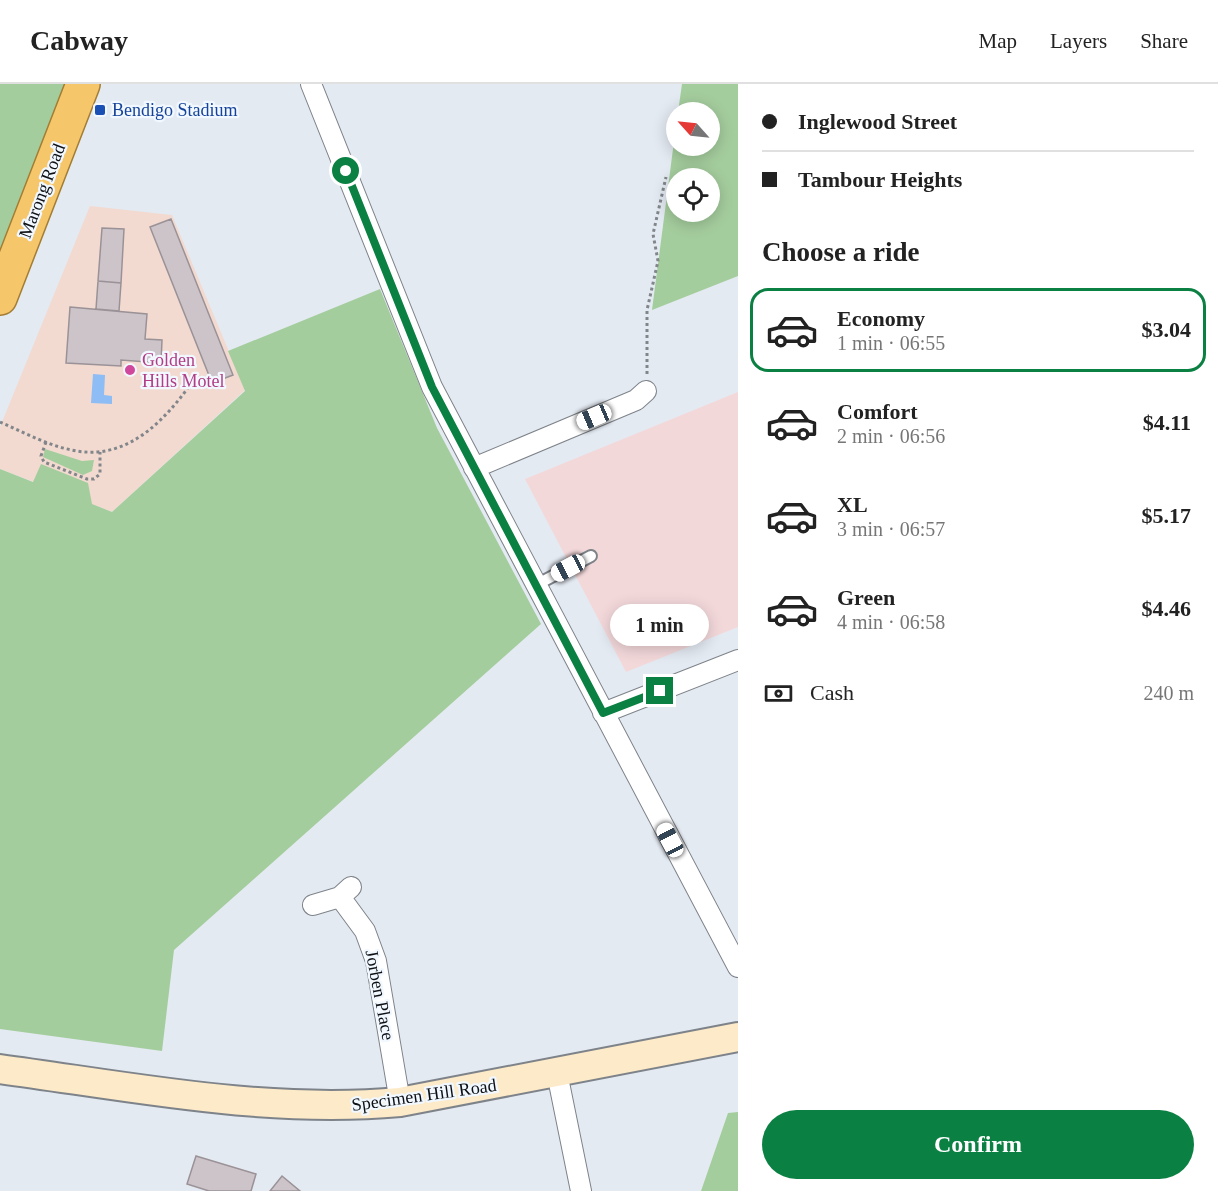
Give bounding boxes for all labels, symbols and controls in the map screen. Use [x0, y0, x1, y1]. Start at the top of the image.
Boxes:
text: Cabway [30, 25, 128, 56]
text: Map [979, 29, 1017, 53]
text: Layers [1050, 29, 1107, 53]
text: Share [1140, 29, 1188, 53]
place label: Bendigo Stadium [112, 100, 238, 120]
north arrow [666, 102, 720, 156]
map controls [666, 102, 720, 222]
marker: Bendigo Stadium [93, 103, 107, 117]
text: Inglewood Street [798, 109, 957, 134]
street label: Marong Road [15, 141, 69, 241]
route start [332, 157, 359, 184]
text: Tambour Heights [798, 167, 962, 192]
button: locate [666, 168, 720, 222]
text: Choose a ride [762, 237, 920, 267]
icon: car [765, 303, 819, 357]
text: Economy [837, 306, 925, 331]
text: $3.04 [1142, 317, 1191, 342]
text: 1 min · 06:55 [837, 332, 945, 354]
place label: Golden Hills Motel [142, 350, 225, 391]
marker: Golden Hills Motel [123, 363, 137, 377]
icon: car [765, 396, 819, 450]
text: Comfort [837, 399, 918, 424]
car [574, 402, 614, 432]
text: $4.11 [1143, 410, 1191, 435]
text: 2 min · 06:56 [837, 425, 945, 447]
icon: car [765, 489, 819, 543]
text: XL [837, 492, 868, 517]
text: $5.17 [1142, 503, 1191, 528]
text: 3 min · 06:57 [837, 518, 945, 540]
car [548, 552, 588, 584]
icon: car [765, 582, 819, 636]
text: Green [837, 585, 895, 610]
text: $4.46 [1142, 596, 1191, 621]
callout: 1 min [610, 604, 710, 646]
text: 4 min · 06:58 [837, 611, 945, 633]
text: 1 min [635, 614, 684, 636]
route end [646, 677, 673, 704]
icon: cash [762, 677, 795, 710]
text: Cash [810, 680, 854, 705]
text: 240 m [1143, 682, 1194, 704]
car [654, 820, 686, 860]
street label: Jorben Place [361, 948, 399, 1042]
street label: Specimen Hill Road [350, 1075, 498, 1115]
button: Confirm [762, 1110, 1194, 1179]

